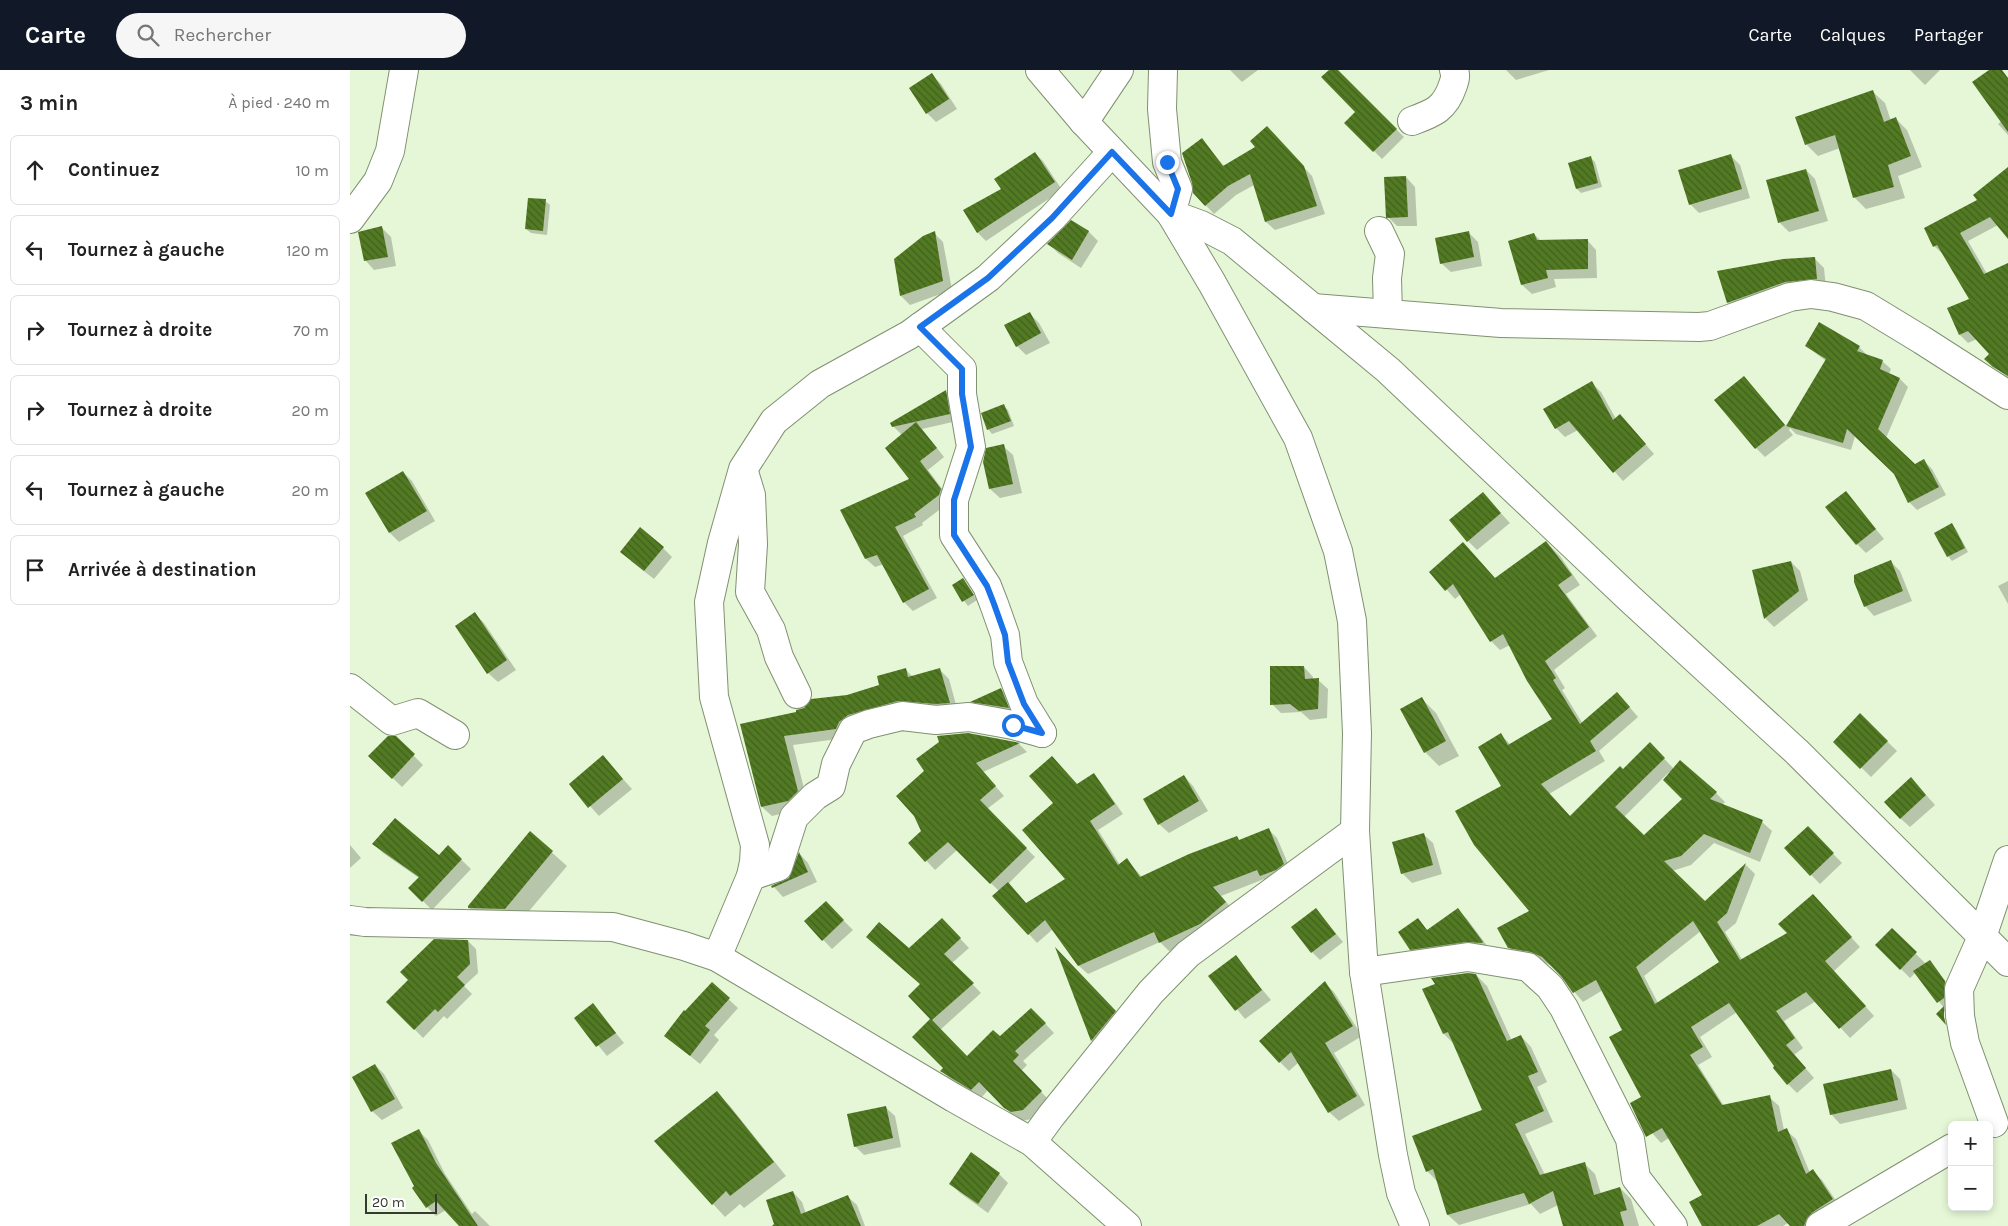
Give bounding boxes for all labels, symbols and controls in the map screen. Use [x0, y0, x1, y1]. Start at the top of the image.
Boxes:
search box [116, 13, 466, 58]
text: Carte [25, 21, 86, 49]
icon: search [134, 21, 162, 49]
text: Rechercher [174, 24, 271, 46]
text: Carte [1748, 24, 1792, 46]
text: Calques [1820, 24, 1886, 46]
text: Partager [1914, 24, 1983, 46]
text: 3 min [20, 91, 78, 115]
text: À pied · 240 m [228, 93, 330, 112]
route end [1156, 151, 1179, 174]
icon: ahead [21, 156, 49, 184]
text: Continuez [68, 159, 160, 181]
text: 10 m [295, 161, 329, 180]
icon: left [21, 236, 49, 264]
text: Tournez à gauche [68, 239, 225, 261]
text: 120 m [286, 241, 329, 260]
icon: right [21, 316, 49, 344]
text: Tournez à droite [68, 319, 212, 341]
text: 70 m [293, 321, 329, 340]
icon: right [21, 396, 49, 424]
text: Tournez à droite [68, 399, 212, 421]
text: 20 m [291, 401, 329, 420]
icon: left [21, 476, 49, 504]
text: Tournez à gauche [68, 479, 225, 501]
text: 20 m [291, 481, 329, 500]
icon: arrive [21, 556, 49, 584]
text: Arrivée à destination [68, 559, 257, 581]
route start [1002, 714, 1025, 737]
map controls [1948, 1121, 1993, 1211]
button: + [1948, 1121, 1993, 1166]
button: − [1948, 1166, 1993, 1211]
scale bar [365, 1191, 438, 1214]
text: 20 m [372, 1194, 405, 1211]

